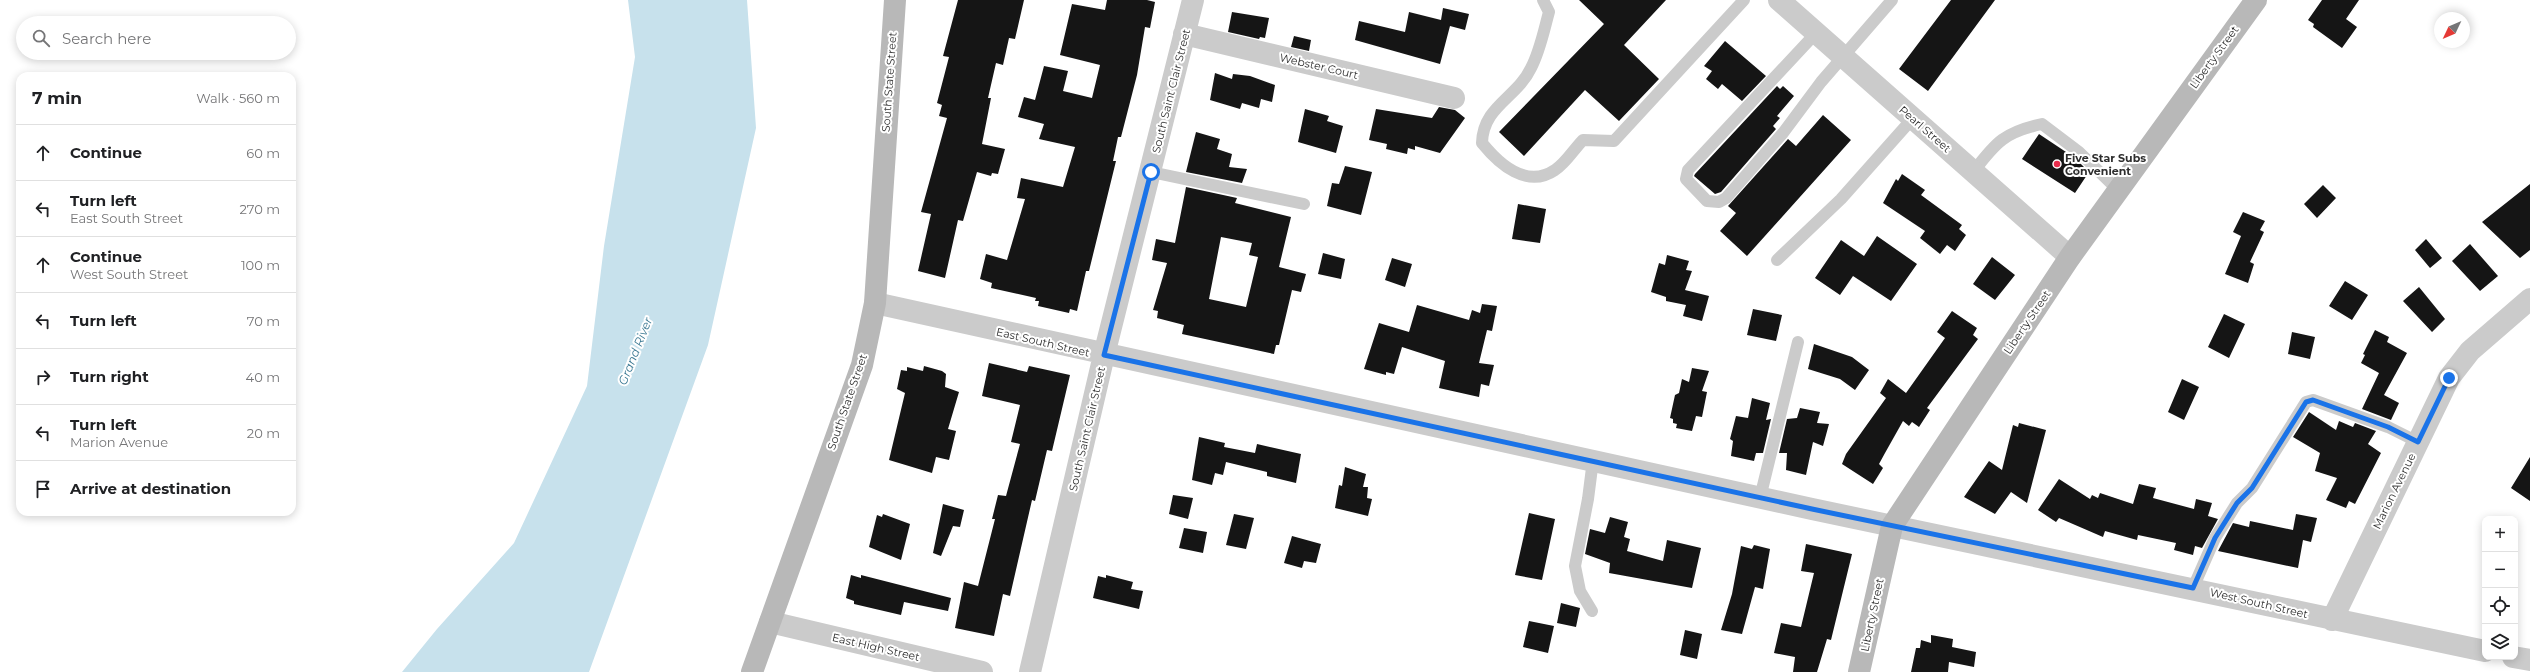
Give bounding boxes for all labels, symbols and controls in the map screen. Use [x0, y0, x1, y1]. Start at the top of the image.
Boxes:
north arrow [2434, 12, 2470, 48]
search box [16, 16, 296, 60]
street label: Liberty Street [2187, 22, 2242, 91]
icon: search [30, 27, 52, 49]
street label: South Saint Clair Street [1149, 27, 1193, 155]
text: Search here [62, 29, 151, 48]
street label: South State Street [879, 31, 900, 133]
street label: Webster Court [1278, 50, 1360, 82]
text: 7 min [32, 88, 82, 108]
text: Walk · 560 m [196, 90, 280, 106]
street label: Pearl Street [1896, 103, 1954, 156]
icon: ahead [32, 142, 54, 164]
text: Continue [70, 143, 142, 162]
text: 60 m [246, 145, 280, 161]
place label: Five Star Subs Convenient [2065, 151, 2146, 178]
marker: Five Star Subs Convenient [2052, 159, 2062, 169]
route start [1142, 163, 1160, 181]
text: Turn left [70, 191, 137, 210]
icon: left [32, 198, 54, 220]
text: 270 m [239, 201, 280, 217]
text: East South Street [70, 210, 183, 226]
text: Continue [70, 247, 142, 266]
icon: ahead [32, 254, 54, 276]
text: 100 m [241, 257, 280, 273]
text: West South Street [70, 266, 188, 282]
street label: Liberty Street [2000, 287, 2054, 357]
icon: left [32, 310, 54, 332]
text: Turn left [70, 311, 137, 330]
text: 70 m [247, 313, 280, 329]
water label: Grand River [615, 315, 655, 387]
street label: East South Street [995, 324, 1092, 360]
street label: South State Street [824, 352, 870, 452]
street label: South Saint Clair Street [1066, 365, 1108, 493]
icon: right [32, 366, 54, 388]
text: Turn right [70, 367, 149, 386]
text: 40 m [246, 369, 280, 385]
route end [2440, 369, 2458, 387]
text: Turn left [70, 415, 137, 434]
icon: left [32, 422, 54, 444]
text: 20 m [247, 425, 280, 441]
text: Marion Avenue [70, 434, 168, 450]
street label: Marion Avenue [2370, 450, 2419, 531]
icon: arrive [32, 478, 54, 500]
text: Arrive at destination [70, 479, 231, 498]
map controls [2482, 516, 2518, 660]
button: + [2482, 516, 2518, 552]
button: − [2482, 552, 2518, 588]
street label: Liberty Street [1857, 577, 1887, 653]
street label: West South Street [2209, 585, 2310, 621]
button: locate [2482, 588, 2518, 624]
button: layers [2482, 624, 2518, 660]
street label: East High Street [831, 630, 922, 664]

